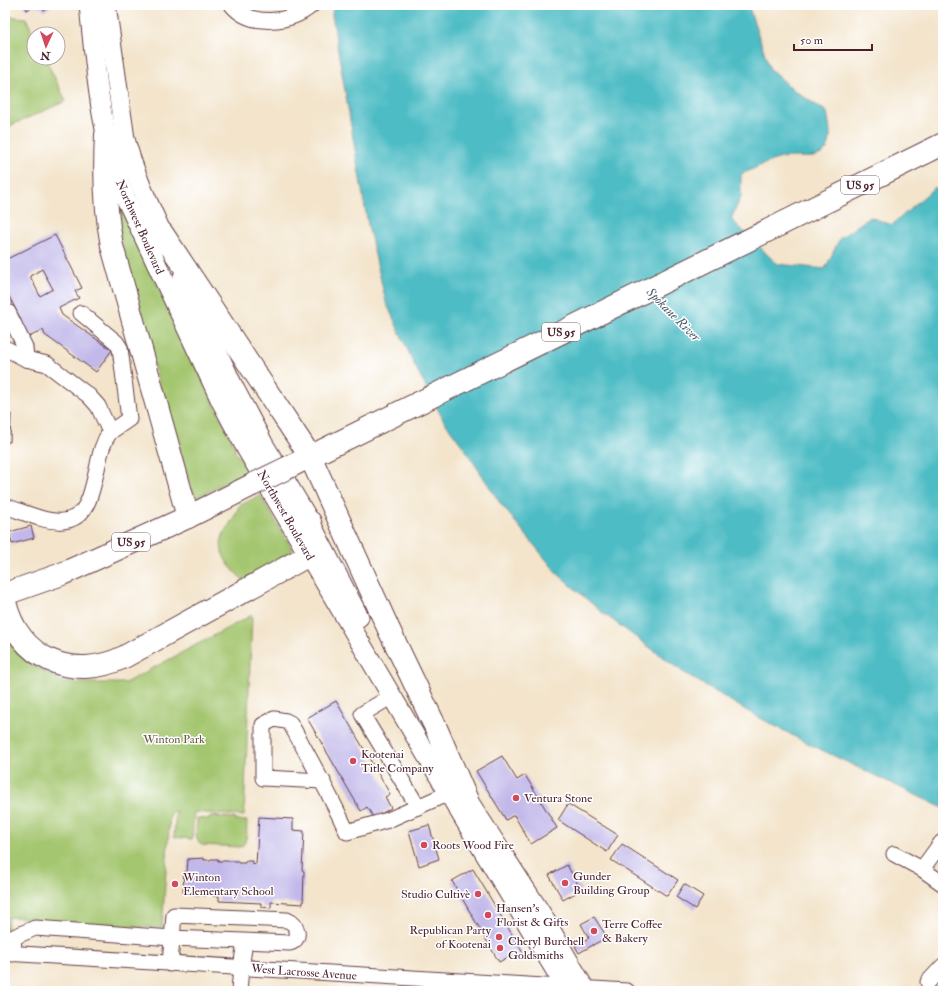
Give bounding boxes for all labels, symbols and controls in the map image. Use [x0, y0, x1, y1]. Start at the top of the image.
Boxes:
north arrow [26, 26, 66, 66]
scale bar [794, 26, 872, 52]
text: 50 m [800, 33, 824, 48]
text: N [39, 49, 52, 62]
road number: US 95 [841, 176, 879, 194]
street label: Northwest Boulevard [112, 178, 167, 277]
water label: Spokane River [642, 284, 704, 346]
road number: US 95 [542, 323, 580, 341]
street label: Northwest Boulevard [254, 467, 318, 563]
road number: US 95 [112, 533, 150, 551]
park label: Winton Park [142, 732, 205, 747]
place label: Kootenai Title Company [361, 747, 434, 776]
marker: Kootenai Title Company [348, 756, 358, 766]
place label: Ventura Stone [524, 791, 592, 806]
marker: Ventura Stone [511, 793, 521, 803]
place label: Roots Wood Fire [432, 838, 514, 853]
marker: Roots Wood Fire [419, 840, 429, 850]
place label: Gunder Building Group [573, 869, 650, 898]
place label: Winton Elementary School [182, 870, 274, 899]
marker: Gunder Building Group [560, 878, 570, 888]
marker: Winton Elementary School [170, 879, 180, 889]
place label: Studio Cultivè [401, 887, 470, 902]
marker: Studio Cultivè [473, 889, 483, 899]
place label: Hansen's Florist & Gifts [496, 901, 568, 930]
marker: Hansen's Florist & Gifts [483, 910, 493, 920]
place label: Terre Coffee & Bakery [602, 917, 662, 946]
place label: Republican Party of Kootenai [409, 923, 492, 952]
marker: Terre Coffee & Bakery [589, 926, 599, 936]
marker: Republican Party of Kootenai [494, 932, 504, 942]
place label: Cheryl Burchell Goldsmiths [508, 934, 584, 963]
marker: Cheryl Burchell Goldsmiths [495, 943, 505, 953]
street label: West Lacrosse Avenue [250, 961, 357, 984]

